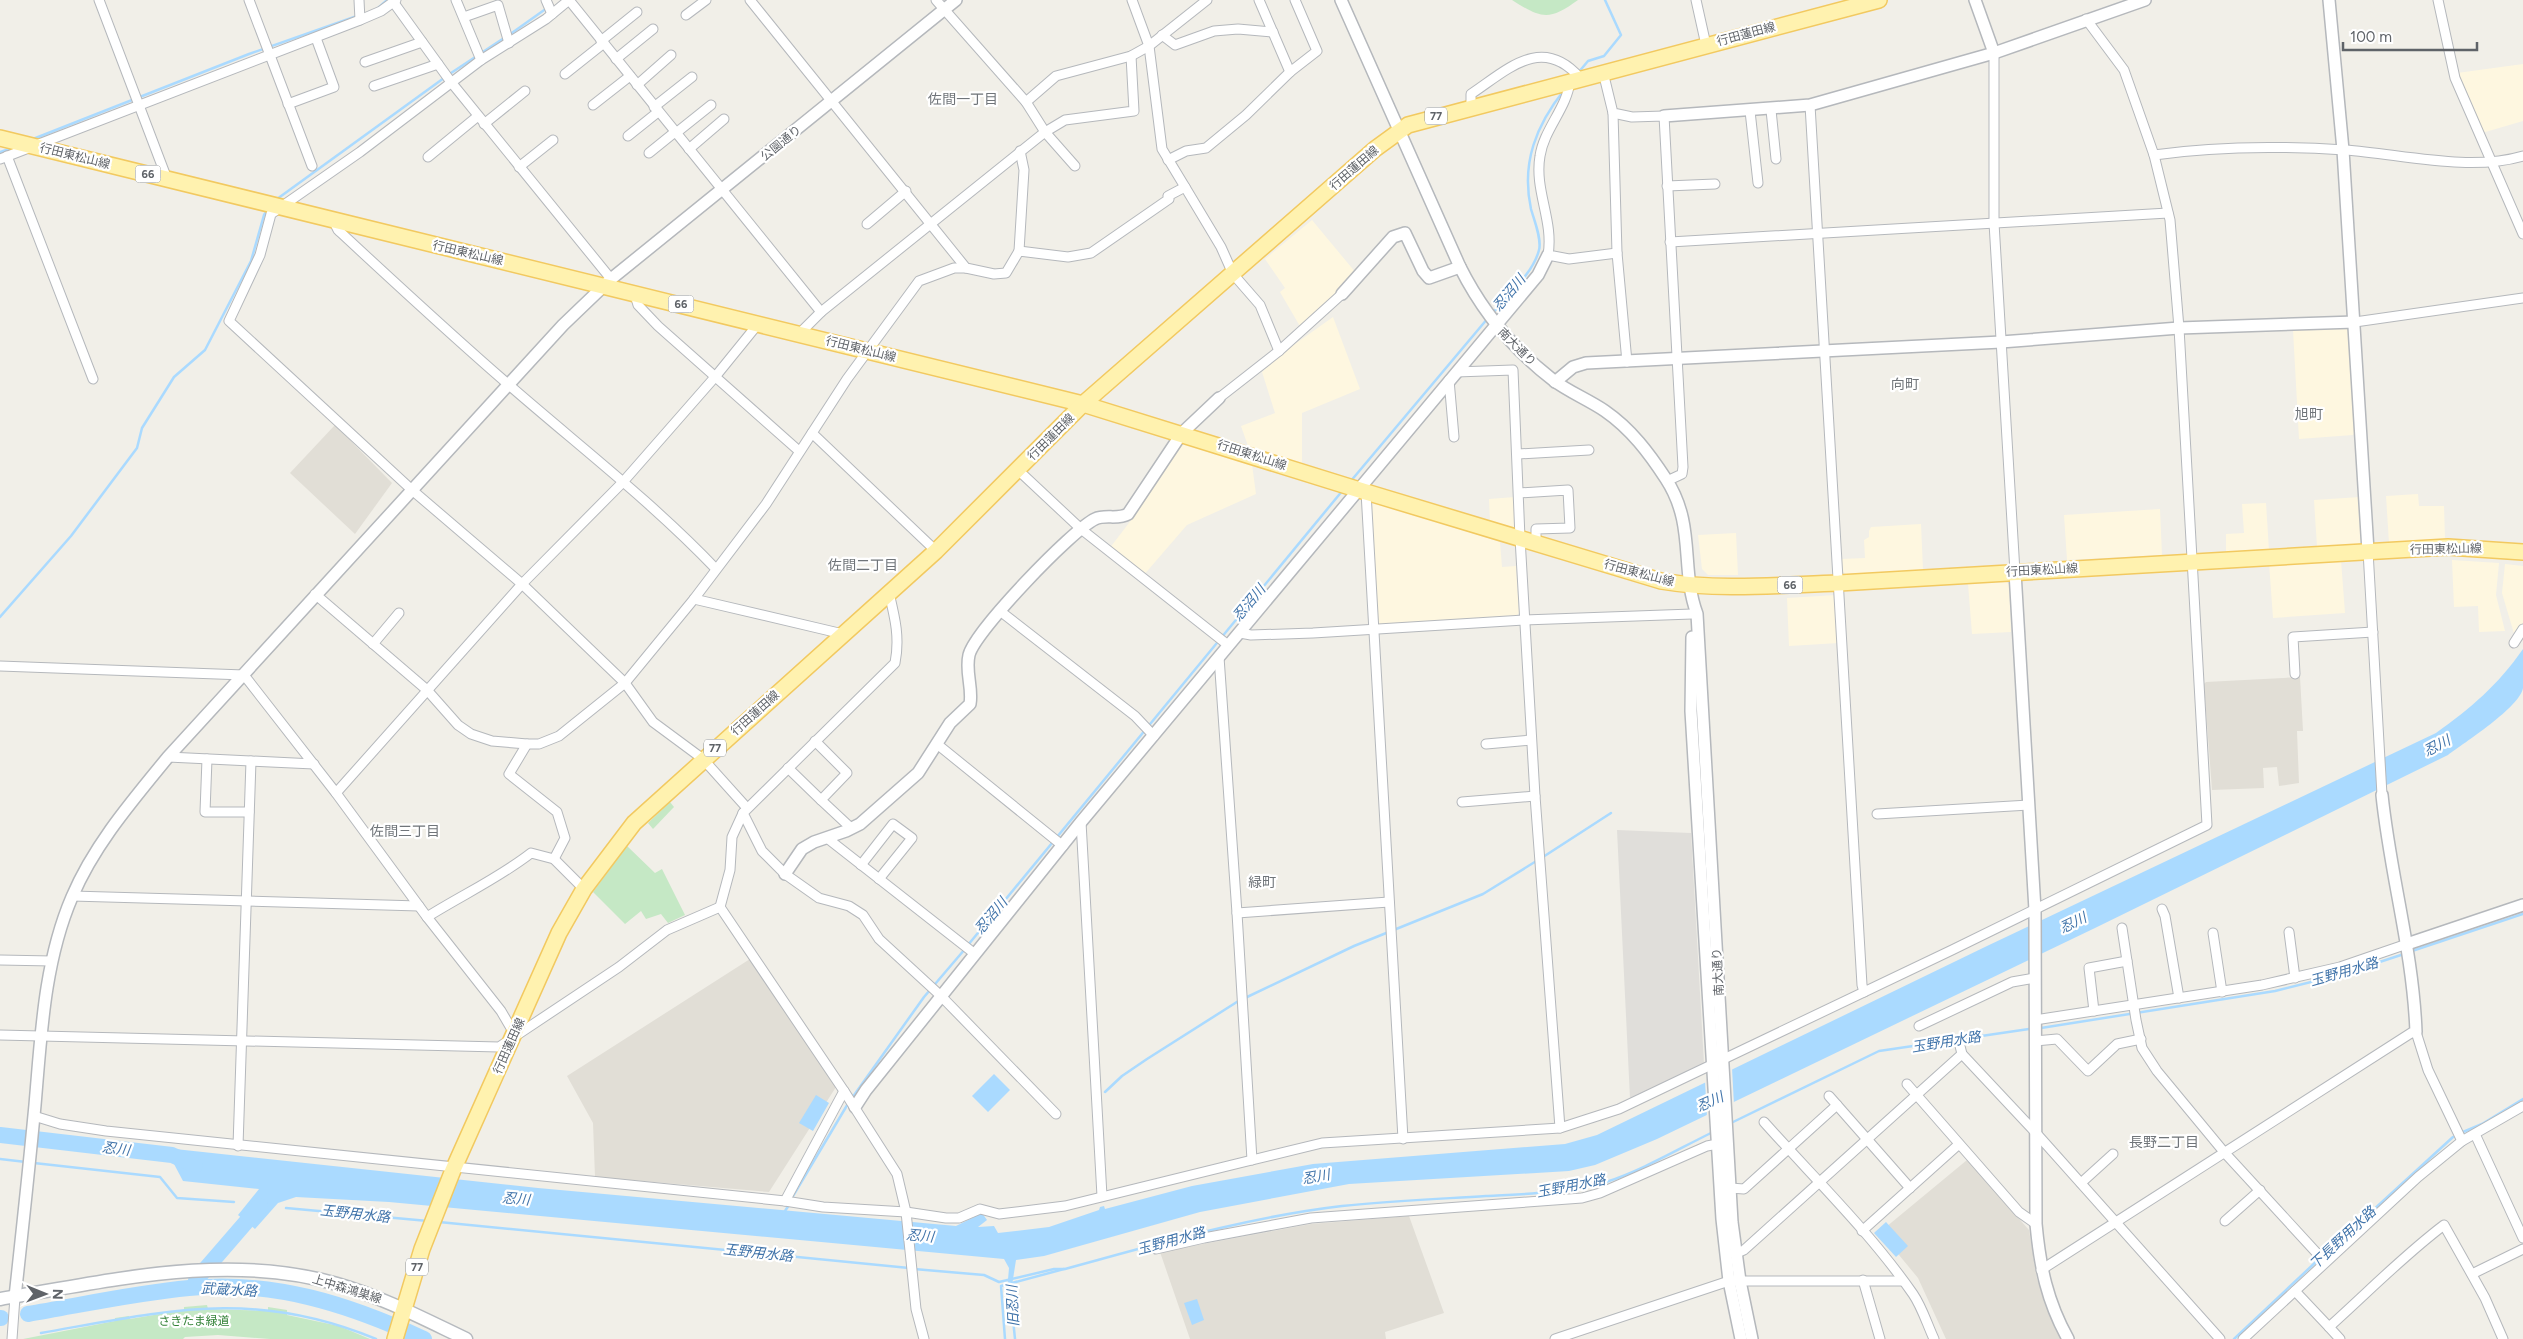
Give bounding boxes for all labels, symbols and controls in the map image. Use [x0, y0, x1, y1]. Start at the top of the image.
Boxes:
street label: 行田蓮田線 [1715, 19, 1777, 49]
scale bar [2343, 20, 2477, 52]
text: 100 m [2350, 28, 2392, 46]
district label: 佐間一丁目 [928, 91, 998, 108]
road number: 77 [1425, 108, 1447, 124]
street label: 公園通り [758, 122, 804, 164]
street label: 行田東松山線 [38, 140, 112, 172]
street label: 行田蓮田線 [1327, 143, 1381, 193]
road number: 66 [136, 165, 160, 182]
street label: 行田東松山線 [431, 238, 505, 268]
water label: 忍沼川 [1489, 270, 1530, 315]
road number: 66 [668, 296, 694, 312]
street label: 南大通り [1495, 325, 1539, 369]
street label: 行田東松山線 [824, 333, 898, 365]
district label: 向町 [1891, 376, 1919, 393]
district label: 旭町 [2295, 406, 2323, 423]
street label: 行田蓮田線 [1025, 411, 1077, 463]
street label: 行田東松山線 [1216, 437, 1288, 473]
street label: 行田東松山線 [2410, 541, 2482, 557]
district label: 佐間二丁目 [828, 557, 898, 574]
street label: 行田東松山線 [1602, 557, 1676, 589]
street label: 行田東松山線 [2006, 561, 2078, 579]
road number: 66 [1778, 576, 1802, 594]
water label: 忍沼川 [1229, 580, 1270, 625]
street label: 行田蓮田線 [728, 688, 782, 738]
water label: 忍川 [2421, 731, 2455, 760]
road number: 77 [704, 740, 726, 756]
district label: 佐間三丁目 [370, 823, 440, 840]
district label: 緑町 [1248, 874, 1276, 891]
water label: 忍沼川 [971, 893, 1012, 938]
water label: 忍川 [2057, 908, 2091, 937]
street label: 南大通り [1710, 948, 1726, 996]
water label: 玉野用水路 [2308, 954, 2381, 990]
street label: 行田蓮田線 [490, 1016, 528, 1076]
water label: 玉野用水路 [1910, 1028, 1983, 1056]
water label: 忍川 [1694, 1088, 1728, 1115]
district label: 長野二丁目 [2129, 1134, 2199, 1151]
water label: 忍川 [101, 1139, 133, 1159]
water label: 忍川 [1301, 1166, 1333, 1188]
water label: 玉野用水路 [1535, 1171, 1608, 1201]
water label: 忍川 [501, 1189, 533, 1209]
water label: 玉野用水路 [319, 1202, 392, 1226]
water label: 下長野用水路 [2306, 1202, 2380, 1273]
water label: 玉野用水路 [1135, 1223, 1208, 1258]
water label: 忍川 [905, 1226, 937, 1246]
water label: 玉野用水路 [722, 1241, 795, 1265]
road number: 77 [406, 1258, 428, 1276]
north arrow [20, 1269, 70, 1319]
street label: 上中森鴻巣線 [311, 1272, 383, 1306]
water label: 武蔵水路 [201, 1280, 258, 1300]
water label: 旧忍川 [1003, 1283, 1023, 1327]
text: N [49, 1289, 66, 1300]
park label: さきたま緑道 [158, 1314, 230, 1328]

